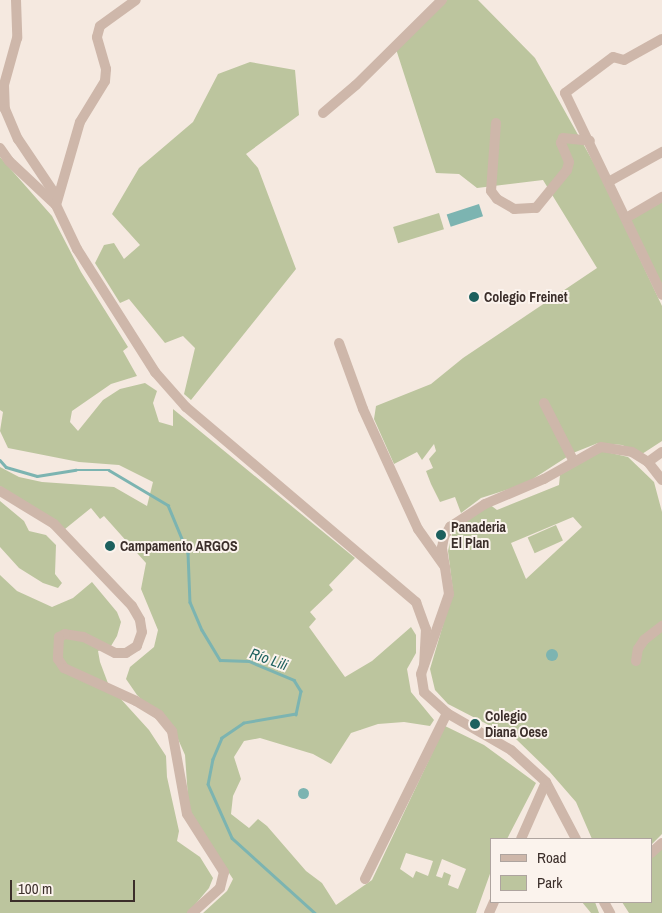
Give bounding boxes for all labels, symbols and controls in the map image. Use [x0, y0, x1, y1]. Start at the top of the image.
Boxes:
place label: Colegio Freinet [484, 289, 568, 305]
marker: Colegio Freinet [468, 291, 480, 303]
place label: Panaderia El Plan [451, 519, 506, 552]
marker: Panaderia El Plan [435, 529, 447, 541]
place label: Campamento ARGOS [120, 538, 238, 554]
marker: Campamento ARGOS [104, 540, 116, 552]
water label: Río Lili [248, 644, 290, 674]
place label: Colegio Diana Oese [485, 708, 548, 740]
marker: Colegio Diana Oese [469, 718, 481, 730]
legend [490, 838, 652, 903]
text: Road [537, 847, 566, 868]
scale bar [12, 870, 138, 902]
text: Park [537, 872, 562, 893]
text: 100 m [18, 878, 52, 899]

